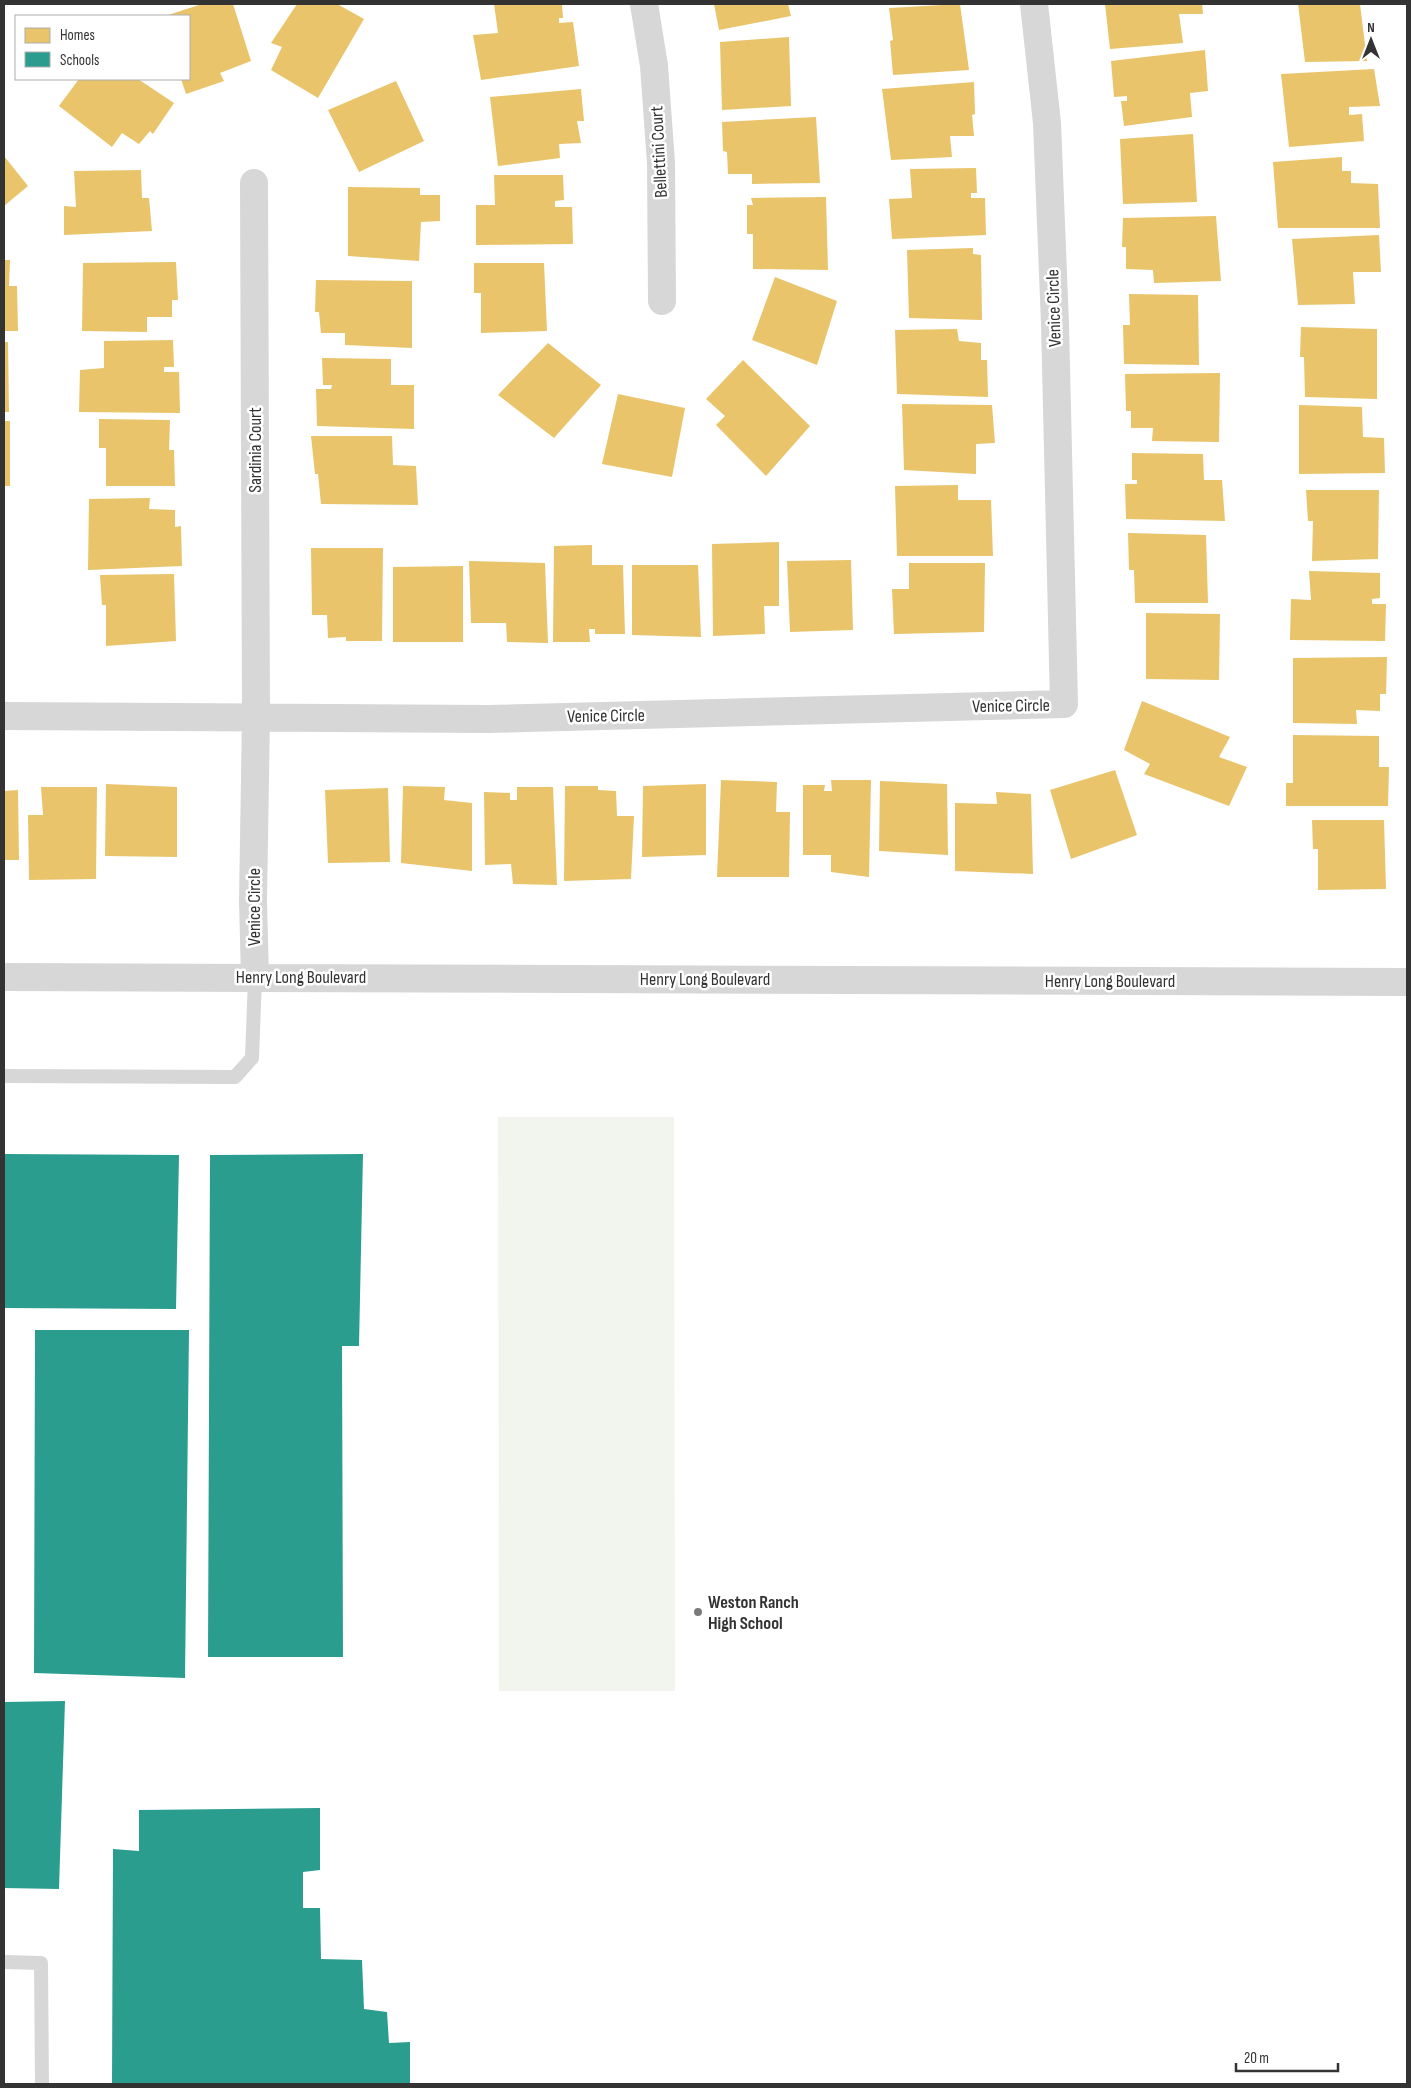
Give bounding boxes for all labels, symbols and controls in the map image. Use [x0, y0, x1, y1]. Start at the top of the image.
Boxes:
legend [15, 15, 190, 80]
north arrow [1346, 15, 1396, 65]
text: N [1367, 19, 1375, 36]
text: Homes [60, 26, 95, 45]
text: Schools [60, 51, 99, 70]
street label: Bellettini Court [646, 105, 672, 198]
street label: Venice Circle [1042, 269, 1066, 347]
street label: Sardinia Court [245, 407, 266, 493]
street label: Venice Circle [972, 695, 1050, 717]
street label: Venice Circle [567, 705, 645, 727]
street label: Venice Circle [244, 868, 265, 946]
street label: Henry Long Boulevard [236, 967, 366, 988]
street label: Henry Long Boulevard [640, 969, 770, 990]
street label: Henry Long Boulevard [1045, 971, 1175, 992]
place label: Weston Ranch High School [708, 1592, 799, 1634]
marker: Weston Ranch High School [692, 1606, 704, 1618]
scale bar [1236, 2040, 1338, 2072]
text: 20 m [1244, 2049, 1269, 2068]

